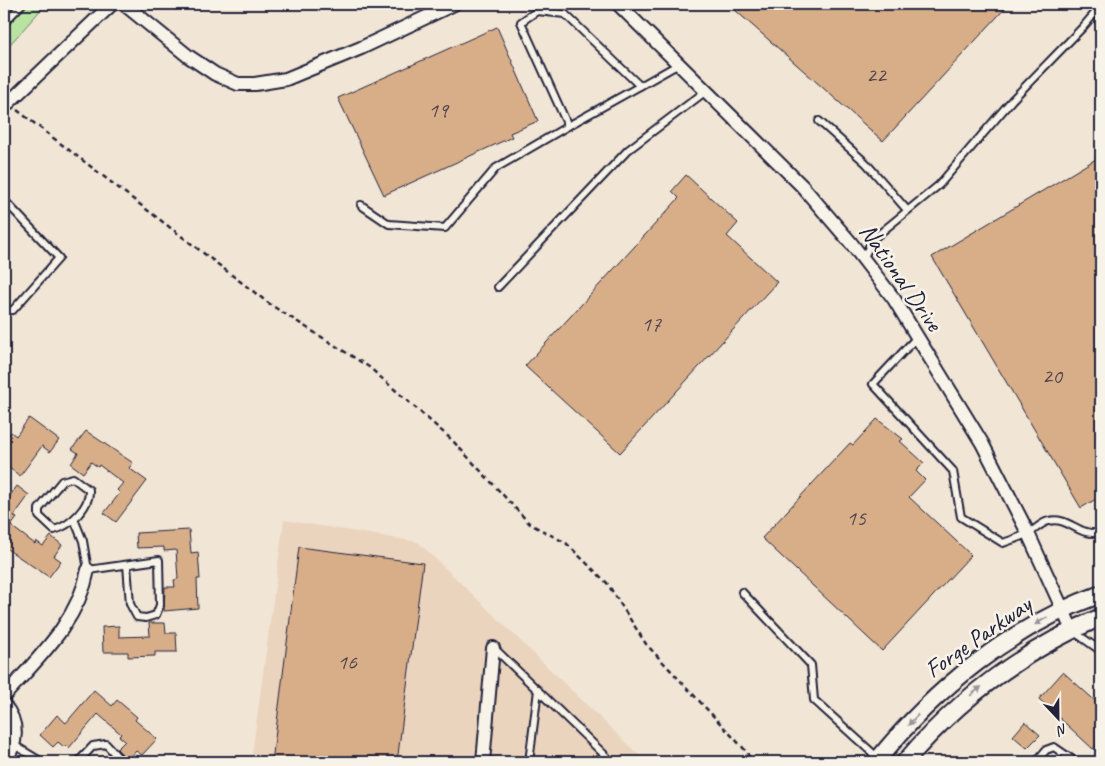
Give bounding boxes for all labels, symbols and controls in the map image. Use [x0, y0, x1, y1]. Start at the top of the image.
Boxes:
house number: 22 [866, 61, 888, 89]
house number: 19 [428, 96, 450, 124]
street label: National Drive [852, 217, 951, 339]
house number: 17 [641, 310, 662, 338]
house number: 20 [1042, 362, 1064, 390]
house number: 15 [846, 504, 867, 532]
street label: Forge Parkway [918, 587, 1040, 685]
one-way arrow [1035, 617, 1048, 626]
house number: 16 [337, 648, 358, 676]
one-way arrow [970, 685, 983, 696]
north arrow [1032, 694, 1082, 744]
one-way arrow [907, 713, 919, 725]
text: N [1053, 720, 1070, 740]

